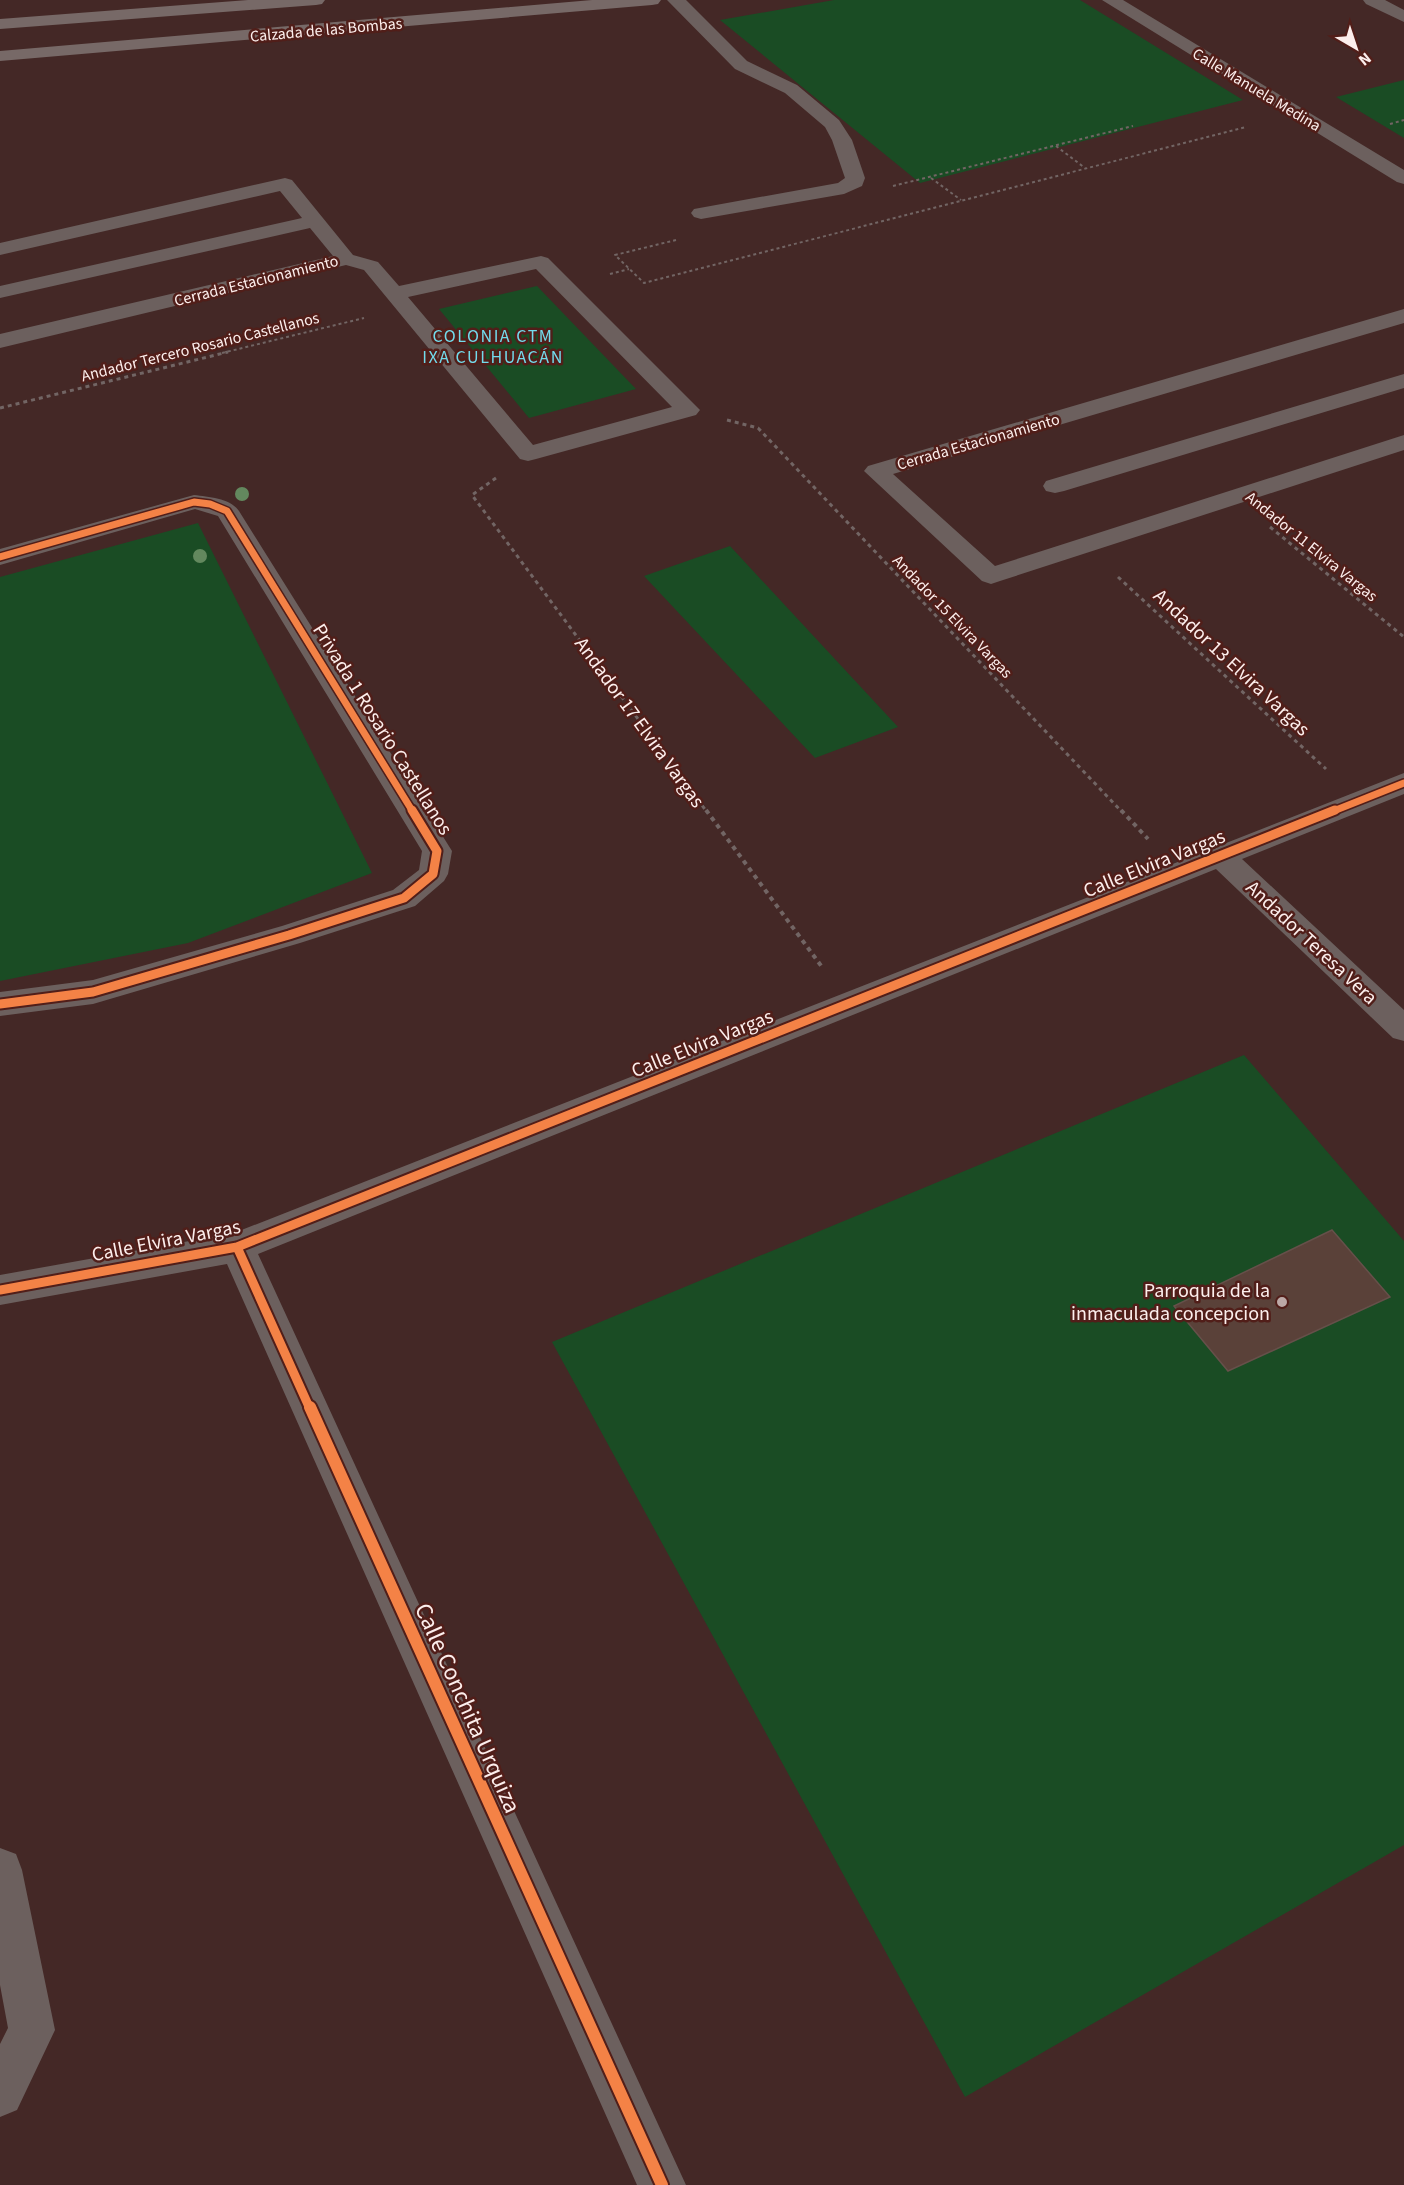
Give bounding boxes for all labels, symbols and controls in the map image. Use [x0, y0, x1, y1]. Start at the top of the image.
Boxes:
street label: Calzada de las Bombas [249, 12, 403, 48]
north arrow [1326, 18, 1386, 78]
street label: Calle Manuela Medina [1188, 43, 1325, 137]
text: N [1354, 47, 1376, 71]
street label: Cerrada Estacionamiento [172, 250, 341, 312]
street label: Andador Tercero Rosario Castellanos [79, 307, 322, 387]
district label: COLONIA CTM IXA CULHUACÁN [422, 324, 564, 370]
street label: Cerrada Estacionamiento [894, 408, 1062, 476]
street label: Andador 11 Elvira Vargas [1241, 487, 1382, 607]
street label: Andador 15 Elvira Vargas [887, 550, 1017, 684]
street label: Andador 13 Elvira Vargas [1147, 583, 1316, 743]
street label: Privada 1 Rosario Castellanos [305, 618, 459, 841]
street label: Andador 17 Elvira Vargas [568, 631, 711, 814]
street label: Calle Elvira Vargas [1079, 823, 1230, 905]
street label: Andador Teresa Vera [1239, 874, 1383, 1011]
street label: Calle Elvira Vargas [627, 1003, 778, 1085]
street label: Calle Elvira Vargas [89, 1213, 243, 1269]
place label: Parroquia de la inmaculada concepcion [1071, 1277, 1270, 1328]
marker: Parroquia de la inmaculada concepcion [1275, 1295, 1289, 1309]
street label: Calle Conchita Urquiza [405, 1598, 530, 1819]

